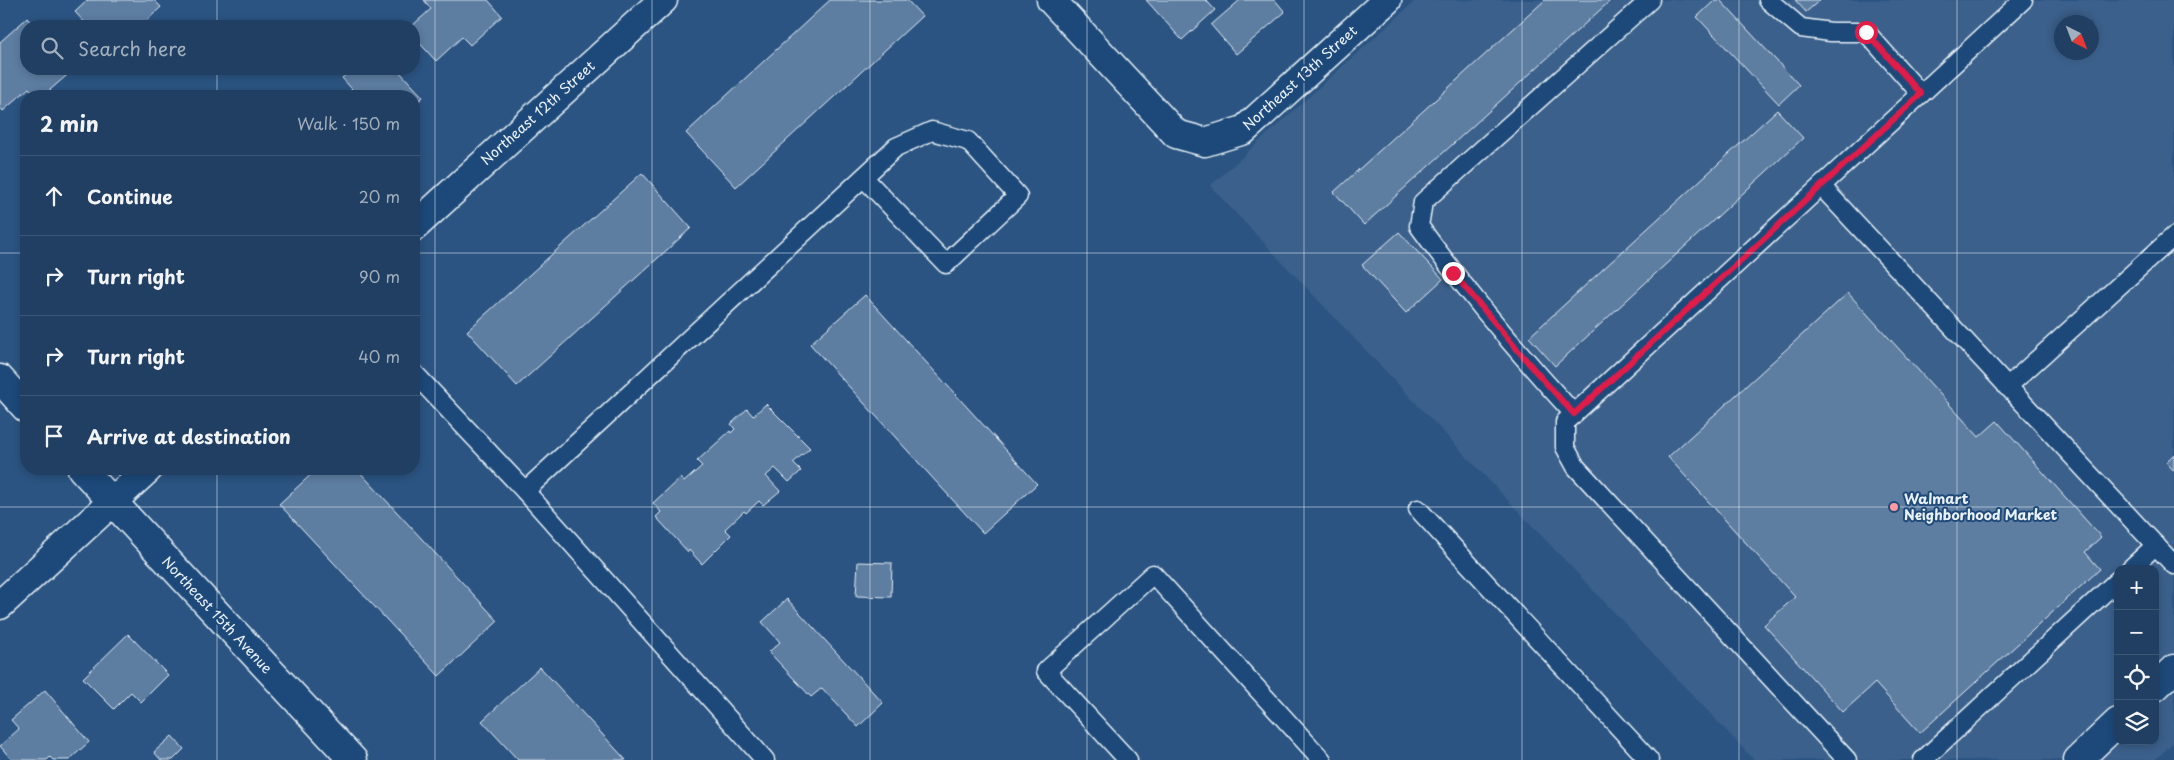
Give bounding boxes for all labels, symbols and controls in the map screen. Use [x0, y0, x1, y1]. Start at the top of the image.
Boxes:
north arrow [2054, 15, 2099, 60]
search box [20, 20, 420, 75]
street label: Northeast 13th Street [1238, 20, 1362, 135]
route start [1855, 21, 1878, 44]
icon: search [38, 34, 66, 62]
text: Search here [78, 34, 187, 62]
street label: Northeast 12th Street [476, 55, 600, 170]
text: 2 min [40, 107, 99, 139]
text: Walk · 150 m [297, 111, 400, 135]
icon: ahead [40, 182, 68, 210]
text: Continue [87, 182, 173, 210]
text: 20 m [359, 184, 400, 208]
icon: right [40, 262, 68, 290]
text: Turn right [87, 262, 185, 290]
route end [1442, 262, 1465, 285]
text: 90 m [359, 264, 400, 288]
icon: right [40, 342, 68, 370]
text: Turn right [87, 342, 185, 370]
text: 40 m [358, 344, 400, 368]
icon: arrive [40, 422, 68, 450]
text: Arrive at destination [87, 422, 291, 450]
place label: Walmart Neighborhood Market [1904, 488, 2058, 525]
marker: Walmart Neighborhood Market [1888, 501, 1900, 513]
street label: Northeast 15th Avenue [157, 551, 278, 678]
map controls [2114, 565, 2159, 745]
button: + [2114, 565, 2159, 610]
button: − [2114, 610, 2159, 655]
button: locate [2114, 655, 2159, 700]
button: layers [2114, 700, 2159, 745]

